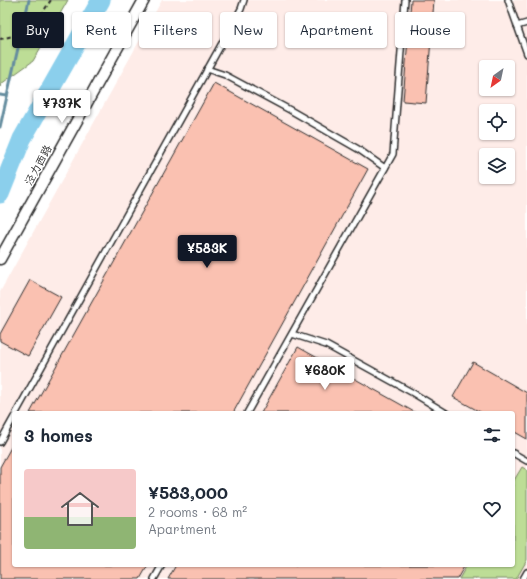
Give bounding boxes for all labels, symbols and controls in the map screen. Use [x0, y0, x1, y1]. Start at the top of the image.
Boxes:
chip: Buy [12, 12, 64, 48]
chip: Rent [72, 12, 131, 48]
chip: Filters [139, 12, 212, 48]
chip: New [220, 12, 277, 48]
chip: Apartment [285, 12, 387, 48]
chip: House [395, 12, 465, 48]
north arrow [479, 60, 515, 96]
map controls [479, 60, 515, 184]
pin: ¥737K [34, 90, 90, 124]
text: ¥737K [42, 94, 82, 111]
button: locate [479, 104, 515, 140]
street label: 泾力西路 [20, 142, 55, 188]
button: layers [479, 148, 515, 184]
pin: ¥583K [179, 235, 235, 269]
text: ¥583K [187, 239, 227, 256]
pin: ¥680K [297, 357, 353, 391]
text: ¥680K [304, 361, 346, 378]
text: 3 homes [24, 424, 93, 446]
icon: filters [481, 424, 503, 446]
text: ¥583,000 [148, 481, 228, 503]
icon: home [56, 485, 104, 533]
icon: heart [481, 498, 503, 520]
text: 2 rooms · 68 m² [148, 503, 247, 520]
text: Apartment [148, 520, 217, 537]

